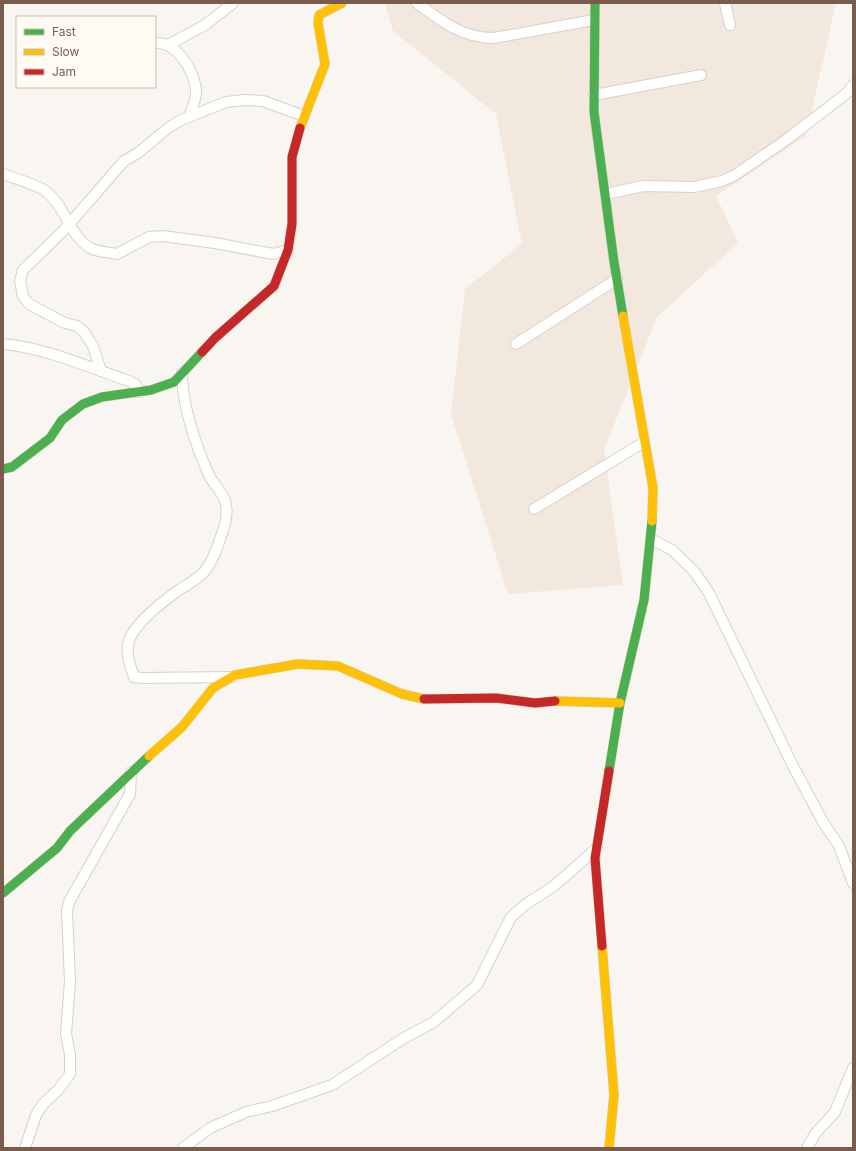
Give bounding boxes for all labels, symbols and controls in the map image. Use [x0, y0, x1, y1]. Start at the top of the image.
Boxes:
legend [16, 16, 156, 88]
text: Fast [52, 24, 76, 39]
text: Slow [52, 44, 80, 59]
text: Jam [52, 64, 76, 79]

